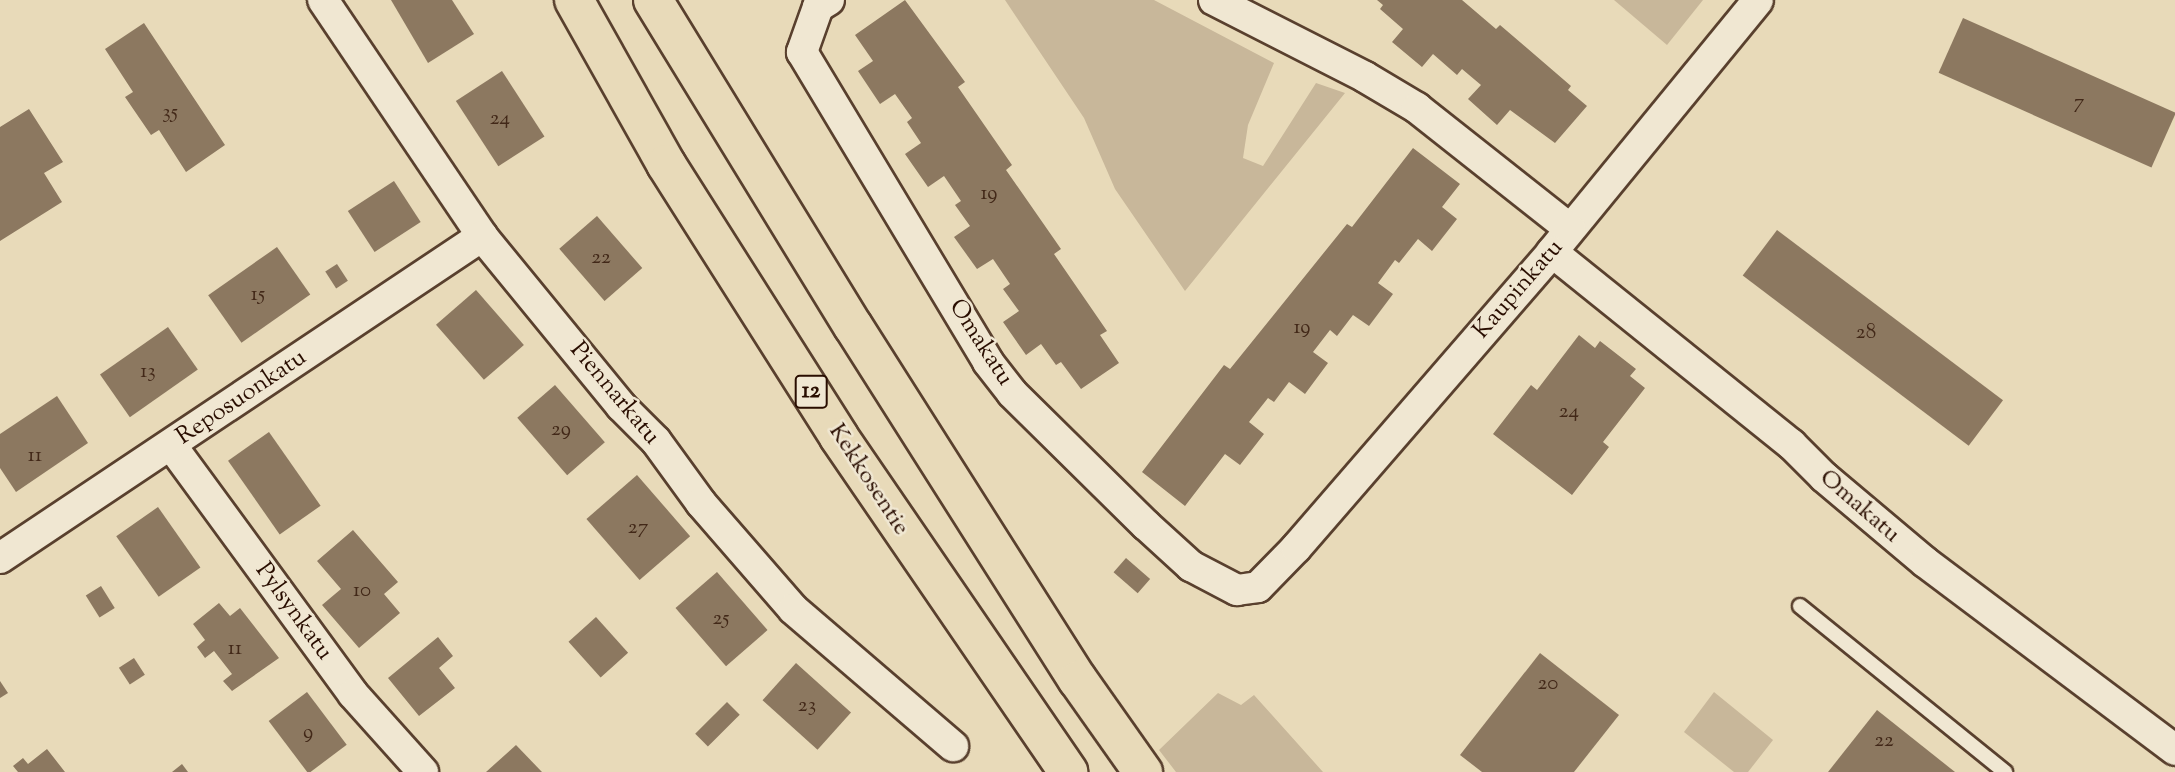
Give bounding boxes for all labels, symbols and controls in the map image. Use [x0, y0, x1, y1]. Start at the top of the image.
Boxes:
house number: 7 [2074, 90, 2084, 116]
house number: 35 [162, 100, 178, 126]
house number: 24 [490, 106, 510, 132]
house number: 19 [980, 181, 998, 207]
street label: Kaupinkatu [1468, 234, 1570, 346]
house number: 22 [591, 245, 611, 271]
house number: 15 [251, 282, 265, 308]
street label: Omakatu [941, 294, 1019, 392]
house number: 19 [1293, 315, 1311, 341]
house number: 28 [1856, 320, 1876, 346]
street label: Piennarkatu [563, 337, 665, 451]
street label: Reposuonkatu [172, 344, 312, 452]
house number: 13 [140, 359, 156, 385]
road number: 12 [794, 372, 828, 412]
house number: 24 [1559, 399, 1579, 425]
house number: 29 [551, 417, 571, 443]
street label: Kekkosentie [821, 419, 915, 541]
house number: 11 [28, 443, 42, 469]
street label: Omakatu [1813, 464, 1905, 550]
house number: 27 [628, 515, 648, 541]
street label: Pylsynkatu [248, 558, 338, 666]
house number: 10 [353, 578, 371, 604]
house number: 25 [712, 606, 730, 632]
house number: 11 [228, 636, 242, 662]
house number: 20 [1538, 671, 1558, 697]
house number: 23 [798, 693, 816, 719]
house number: 9 [303, 720, 313, 746]
house number: 22 [1874, 728, 1894, 754]

